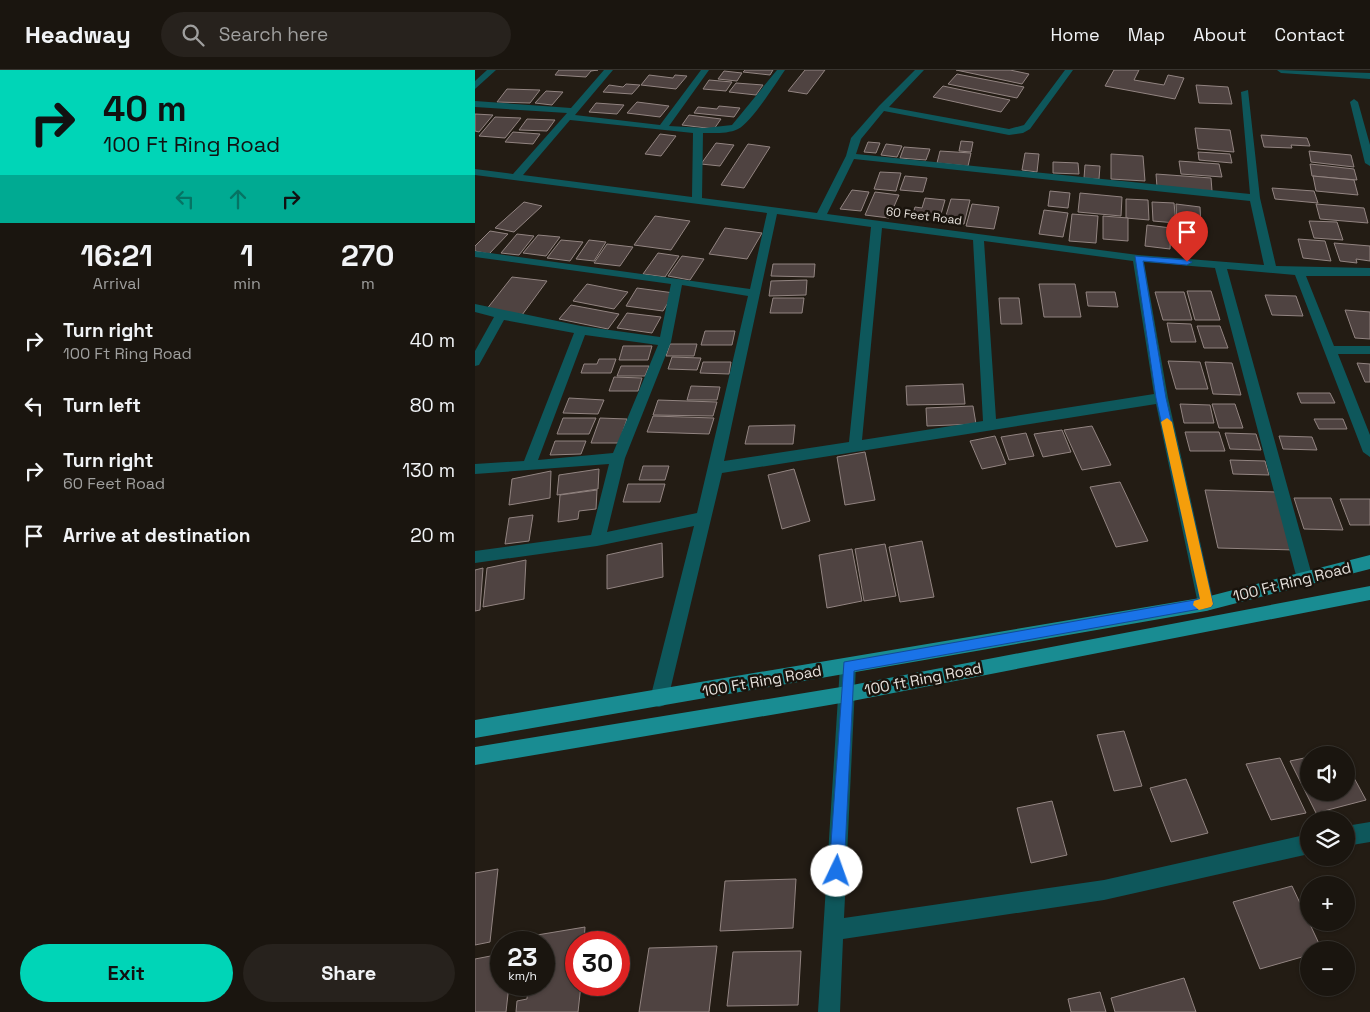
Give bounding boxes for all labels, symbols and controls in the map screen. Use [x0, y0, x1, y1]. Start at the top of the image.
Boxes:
search box [161, 12, 511, 57]
text: Headway [25, 19, 131, 50]
icon: search [179, 21, 207, 49]
text: Search here [219, 22, 328, 47]
text: Home [1051, 23, 1100, 46]
text: Map [1128, 23, 1165, 46]
text: About [1193, 23, 1247, 46]
text: Contact [1275, 23, 1345, 46]
text: 40 m [103, 87, 187, 131]
icon: right [20, 90, 85, 155]
text: 100 Ft Ring Road [103, 130, 280, 158]
icon: left [171, 185, 199, 213]
icon: ahead [224, 185, 252, 213]
icon: right [277, 185, 305, 213]
street label: 60 Feet Road [885, 203, 963, 229]
pin [1166, 211, 1208, 262]
icon: arrive [1173, 218, 1201, 246]
text: 16:21 [80, 236, 153, 275]
text: 1 [240, 236, 254, 275]
text: 270 [341, 236, 395, 275]
text: Arrival [93, 273, 140, 294]
text: min [233, 273, 261, 294]
text: m [361, 273, 375, 294]
text: Turn right [63, 318, 153, 343]
icon: right [20, 327, 48, 355]
text: 40 m [410, 328, 455, 353]
text: 100 Ft Ring Road [63, 343, 192, 364]
icon: left [20, 392, 48, 420]
text: Turn left [63, 393, 141, 418]
text: 80 m [410, 393, 455, 418]
text: Turn right [63, 448, 153, 473]
icon: right [20, 457, 48, 485]
text: 130 m [402, 458, 455, 483]
text: 60 Feet Road [63, 473, 165, 494]
icon: arrive [20, 522, 48, 550]
text: Arrive at destination [63, 523, 251, 548]
text: 20 m [410, 523, 455, 548]
street label: 100 Ft Ring Road [1231, 558, 1353, 605]
street label: 100 ft Ring Road [863, 658, 983, 699]
street label: 100 Ft Ring Road [701, 661, 823, 700]
map controls [1300, 746, 1355, 996]
button: sound [1300, 746, 1355, 801]
button: layers [1300, 811, 1355, 866]
position arrow [810, 844, 862, 896]
button: + [1300, 876, 1355, 931]
speed limit sign: 30 [565, 931, 630, 996]
text: 23 [507, 941, 538, 973]
button: − [1300, 941, 1355, 996]
button: Exit [20, 944, 233, 1002]
button: Share [243, 944, 455, 1002]
text: km/h [508, 968, 537, 984]

